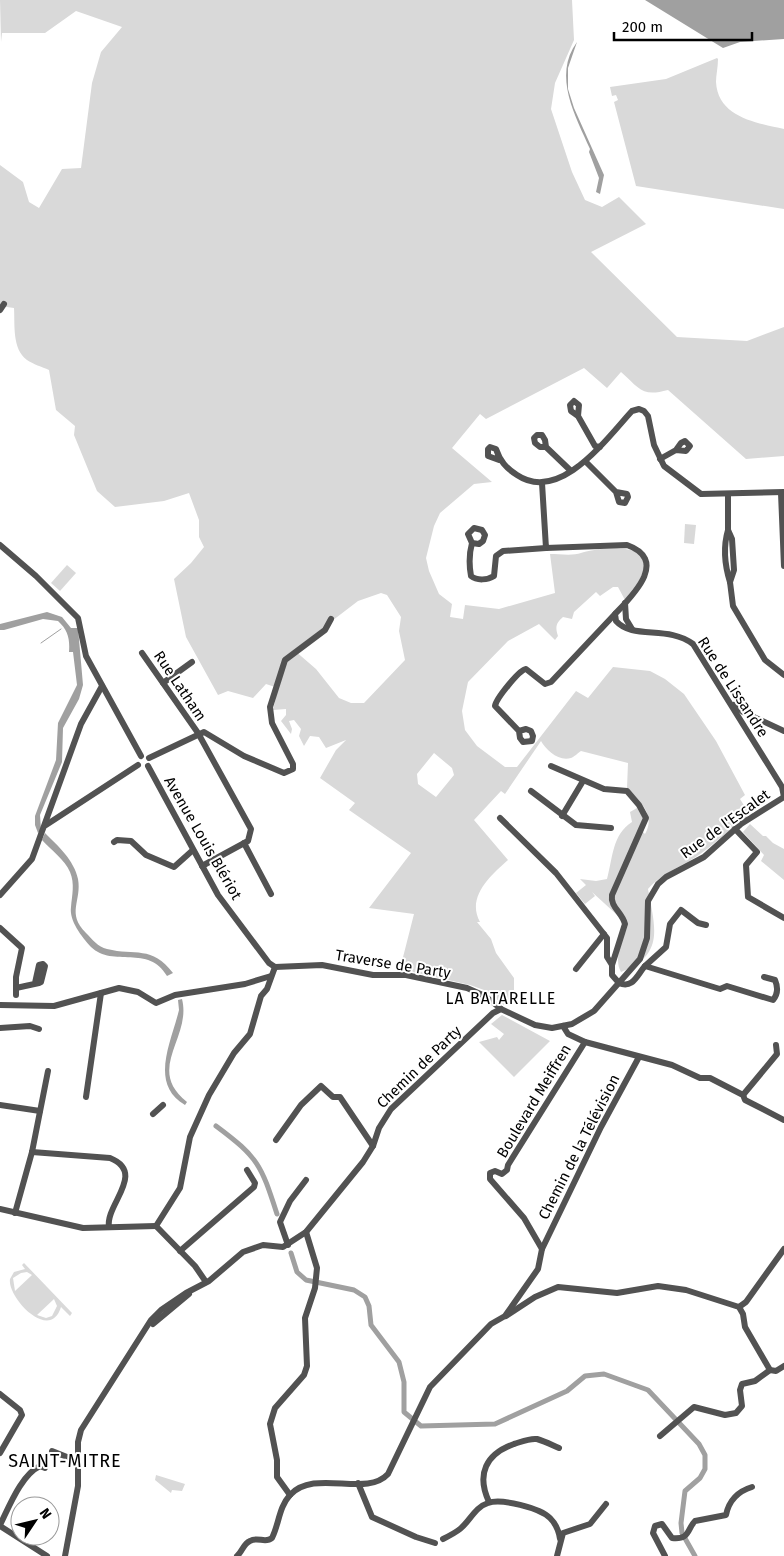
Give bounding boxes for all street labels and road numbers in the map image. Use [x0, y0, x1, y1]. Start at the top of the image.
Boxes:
street label: Rue de Lissandre [694, 633, 772, 741]
street label: Rue Latham [150, 648, 210, 724]
street label: Avenue Louis Blériot [160, 773, 246, 903]
street label: Rue de l'Escalet [677, 785, 774, 863]
street label: Traverse de Party [334, 946, 453, 982]
street label: Chemin de Party [373, 1022, 466, 1112]
street label: Boulevard Meiffren [493, 1041, 575, 1161]
street label: Chemin de la Télévision [535, 1071, 623, 1223]

